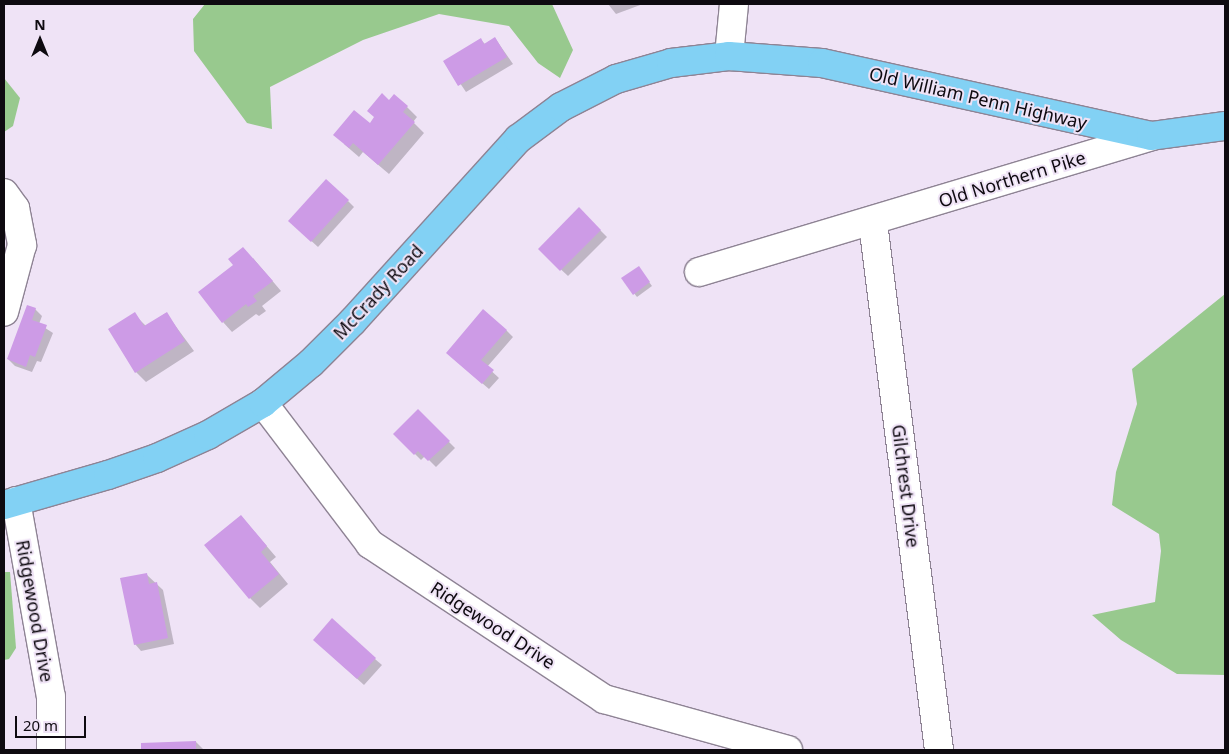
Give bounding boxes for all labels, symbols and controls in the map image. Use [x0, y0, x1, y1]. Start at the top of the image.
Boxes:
north arrow [15, 15, 65, 65]
text: N [34, 15, 46, 34]
street label: Old William Penn Highway [867, 62, 1089, 134]
street label: Old Northern Pike [936, 146, 1088, 212]
street label: McCrady Road [329, 240, 427, 344]
street label: Gilchrest Drive [888, 423, 924, 549]
street label: Ridgewood Drive [12, 538, 58, 684]
street label: Ridgewood Drive [427, 577, 559, 673]
scale bar [18, 706, 89, 738]
text: 20 m [23, 715, 58, 735]

